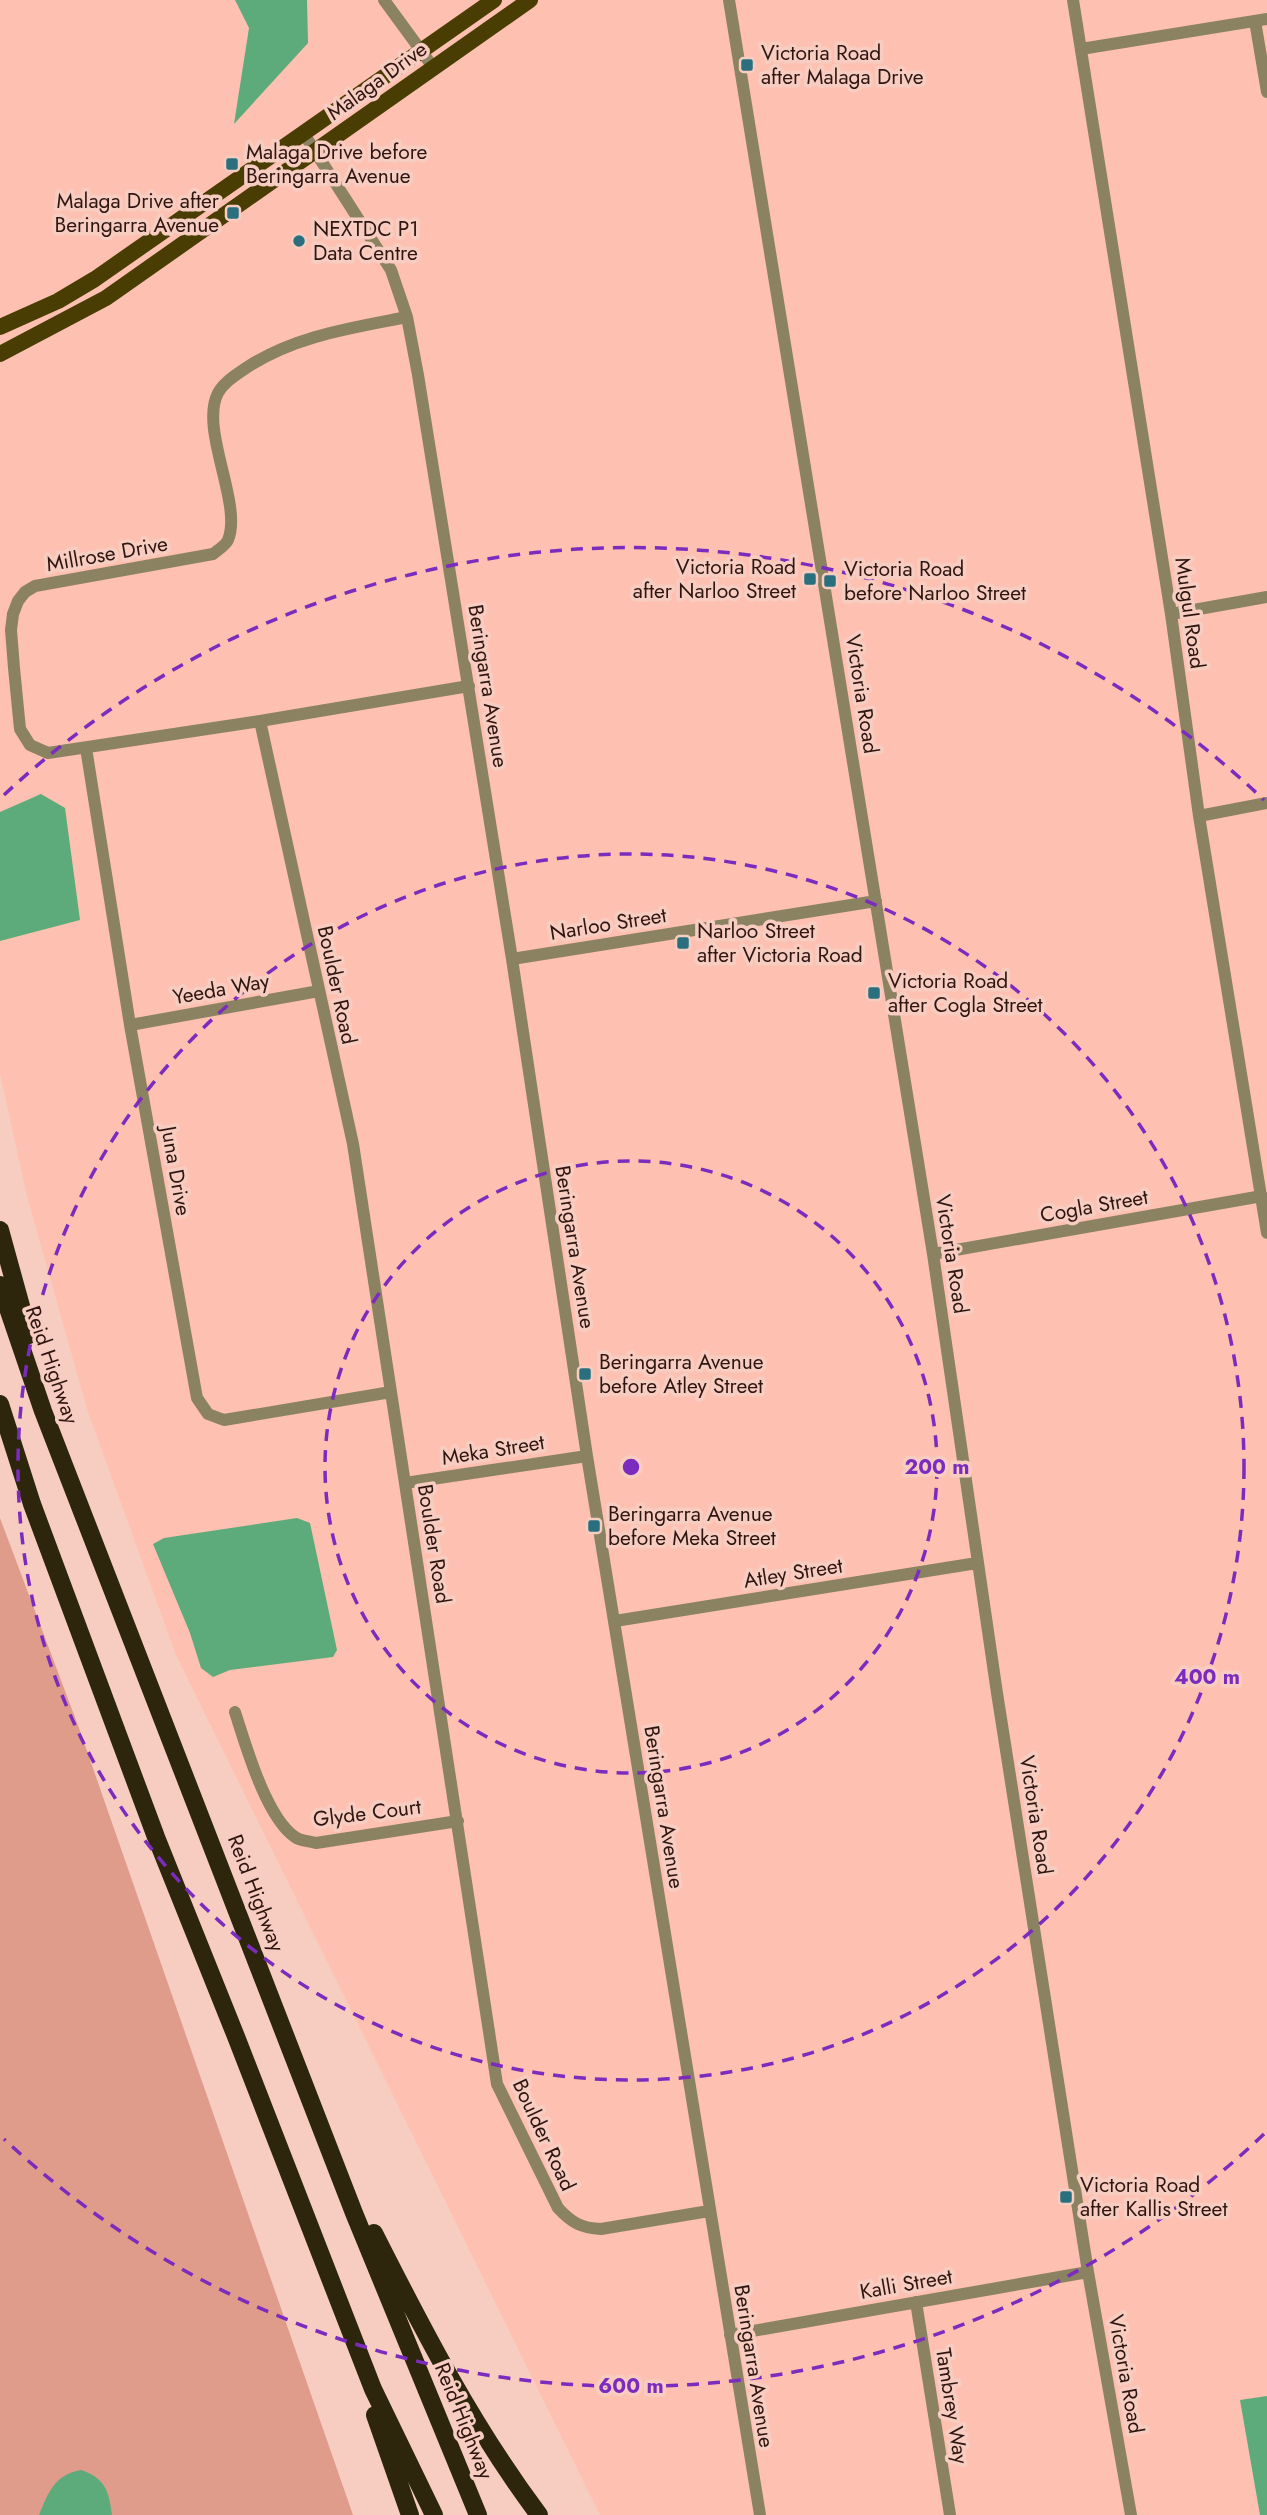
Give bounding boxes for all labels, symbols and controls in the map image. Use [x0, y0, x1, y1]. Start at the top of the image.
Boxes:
street label: Malaga Drive [321, 34, 433, 128]
place label: Victoria Road after Malaga Drive [761, 38, 924, 92]
marker: Victoria Road after Malaga Drive [739, 57, 755, 73]
place label: Malaga Drive before Beringarra Avenue [246, 137, 428, 191]
marker: Malaga Drive before Beringarra Avenue [224, 156, 240, 172]
place label: Malaga Drive after Beringarra Avenue [54, 186, 220, 240]
marker: Malaga Drive after Beringarra Avenue [225, 205, 241, 221]
place label: NEXTDC P1 Data Centre [313, 214, 419, 268]
marker: NEXTDC P1 Data Centre [291, 233, 307, 249]
street label: Millrose Drive [44, 529, 170, 579]
place label: Victoria Road after Narloo Street [633, 552, 796, 606]
place label: Victoria Road before Narloo Street [844, 554, 1026, 608]
street label: Mulgul Road [1167, 555, 1213, 671]
marker: Victoria Road after Narloo Street [802, 571, 818, 587]
marker: Victoria Road before Narloo Street [822, 573, 838, 589]
street label: Beringarra Avenue [460, 602, 516, 770]
street label: Victoria Road [838, 632, 886, 756]
street label: Narloo Street [548, 900, 668, 948]
place label: Narloo Street after Victoria Road [697, 916, 863, 970]
street label: Boulder Road [310, 923, 364, 1047]
marker: Narloo Street after Victoria Road [675, 935, 691, 951]
street label: Yeeda Way [170, 966, 272, 1012]
place label: Victoria Road after Cogla Street [888, 966, 1043, 1020]
marker: Victoria Road after Cogla Street [866, 985, 882, 1001]
street label: Juna Drive [153, 1121, 199, 1218]
street label: Beringarra Avenue [547, 1163, 603, 1331]
street label: Cogla Street [1038, 1182, 1150, 1230]
street label: Victoria Road [928, 1192, 976, 1316]
street label: Reid Highway [18, 1302, 86, 1429]
place label: Beringarra Avenue before Atley Street [599, 1347, 764, 1401]
marker: Beringarra Avenue before Atley Street [577, 1366, 593, 1382]
street label: Meka Street [440, 1427, 546, 1473]
text: 200 m [904, 1452, 970, 1482]
centre of rings [619, 1455, 643, 1479]
street label: Boulder Road [410, 1482, 458, 1606]
place label: Beringarra Avenue before Meka Street [608, 1499, 776, 1553]
marker: Beringarra Avenue before Meka Street [586, 1518, 602, 1534]
street label: Atley Street [741, 1550, 845, 1596]
text: 400 m [1174, 1662, 1240, 1692]
street label: Beringarra Avenue [636, 1723, 692, 1891]
street label: Victoria Road [1012, 1753, 1060, 1877]
street label: Glyde Court [311, 1791, 423, 1835]
street label: Reid Highway [220, 1830, 292, 1957]
street label: Boulder Road [505, 2074, 583, 2196]
place label: Victoria Road after Kallis Street [1080, 2170, 1227, 2224]
marker: Victoria Road after Kallis Street [1058, 2189, 1074, 2205]
street label: Kalli Street [857, 2261, 955, 2307]
street label: Beringarra Avenue [726, 2282, 782, 2450]
street label: Victoria Road [1101, 2312, 1151, 2436]
street label: Tambrey Way [928, 2346, 976, 2467]
street label: Reid Highway [427, 2358, 501, 2484]
text: 600 m [598, 2371, 664, 2401]

